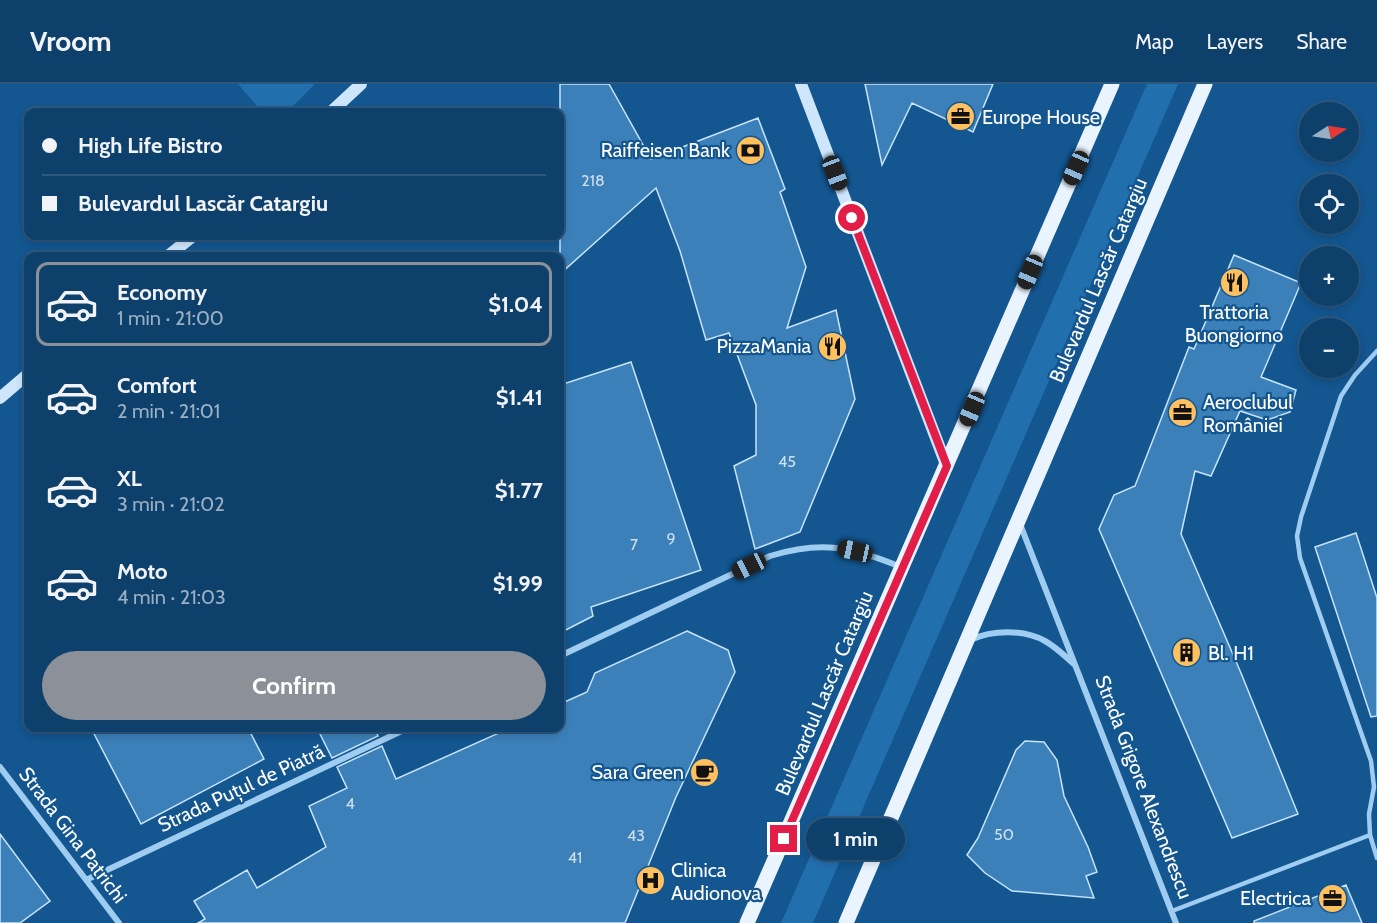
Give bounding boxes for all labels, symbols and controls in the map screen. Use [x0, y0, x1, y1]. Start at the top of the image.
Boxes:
text: Vroom [30, 24, 112, 58]
text: Map [1135, 29, 1174, 54]
text: Layers [1207, 29, 1263, 54]
text: Share [1296, 29, 1347, 54]
office icon: Europe House [945, 101, 977, 133]
north arrow [1299, 102, 1359, 162]
map controls [1299, 102, 1359, 378]
place label: Europe House [982, 105, 1100, 129]
text: High Life Bistro [78, 132, 223, 159]
bank icon: Raiffeisen Bank [735, 134, 767, 166]
place label: Raiffeisen Bank [601, 138, 730, 162]
car [1060, 148, 1092, 188]
car [820, 153, 850, 193]
house number: 218 [581, 171, 605, 190]
street label: Bulevardul Lascăr Catargiu [1044, 174, 1152, 386]
button: locate [1299, 174, 1359, 234]
text: Bulevardul Lascăr Catargiu [78, 190, 328, 217]
route start [838, 204, 865, 231]
button: + [1299, 246, 1359, 306]
car [1015, 252, 1045, 292]
restaurant icon: Trattoria Buongiorno [1218, 266, 1250, 298]
icon: car [45, 277, 99, 331]
text: Economy [117, 279, 207, 306]
text: $1.04 [488, 291, 543, 318]
place label: Trattoria Buongiorno [1185, 300, 1283, 347]
text: 1 min · 21:00 [117, 306, 224, 330]
button: − [1299, 318, 1359, 378]
restaurant icon: PizzaMania [816, 330, 848, 362]
place label: PizzaMania [716, 334, 811, 358]
icon: car [45, 370, 99, 424]
text: Comfort [117, 372, 196, 399]
text: $1.41 [496, 384, 543, 411]
car [957, 389, 987, 429]
place label: Aeroclubul României [1203, 390, 1293, 437]
office icon: Aeroclubul României [1166, 397, 1198, 429]
text: 2 min · 21:01 [117, 399, 220, 423]
house number: 45 [778, 452, 796, 471]
icon: car [45, 463, 99, 517]
text: XL [117, 465, 142, 492]
text: $1.77 [495, 477, 543, 504]
text: 3 min · 21:02 [117, 492, 225, 516]
house number: 9 [666, 529, 676, 548]
house number: 7 [630, 535, 638, 554]
car [836, 538, 874, 564]
car [729, 550, 769, 582]
icon: car [45, 556, 99, 610]
text: Moto [117, 558, 168, 585]
text: $1.99 [493, 570, 543, 597]
text: 4 min · 21:03 [117, 585, 226, 609]
street label: Bulevardul Lascăr Catargiu [770, 587, 878, 799]
building icon: Bl. H1 [1171, 637, 1203, 669]
place label: Bl. H1 [1208, 641, 1254, 665]
button: Confirm [42, 651, 546, 720]
street label: Strada Grigore Alexandrescu [1090, 672, 1198, 902]
street label: Strada Puțul de Piatră [154, 739, 329, 838]
cafe icon: Sara Green [689, 756, 721, 788]
place label: Sara Green [591, 760, 684, 784]
street label: Strada Gina Patrichi [14, 762, 132, 908]
house number: 4 [345, 794, 355, 813]
callout: 1 min [805, 818, 904, 860]
route end [770, 825, 797, 852]
house number: 50 [994, 825, 1014, 844]
house number: 43 [627, 826, 645, 845]
text: 1 min [833, 827, 878, 851]
house number: 41 [568, 848, 582, 867]
place label: Clinica Audionova [671, 858, 762, 905]
hospital icon: Clinica Audionova [634, 865, 666, 897]
office icon: Electrica [1316, 882, 1348, 914]
place label: Electrica [1240, 886, 1311, 910]

